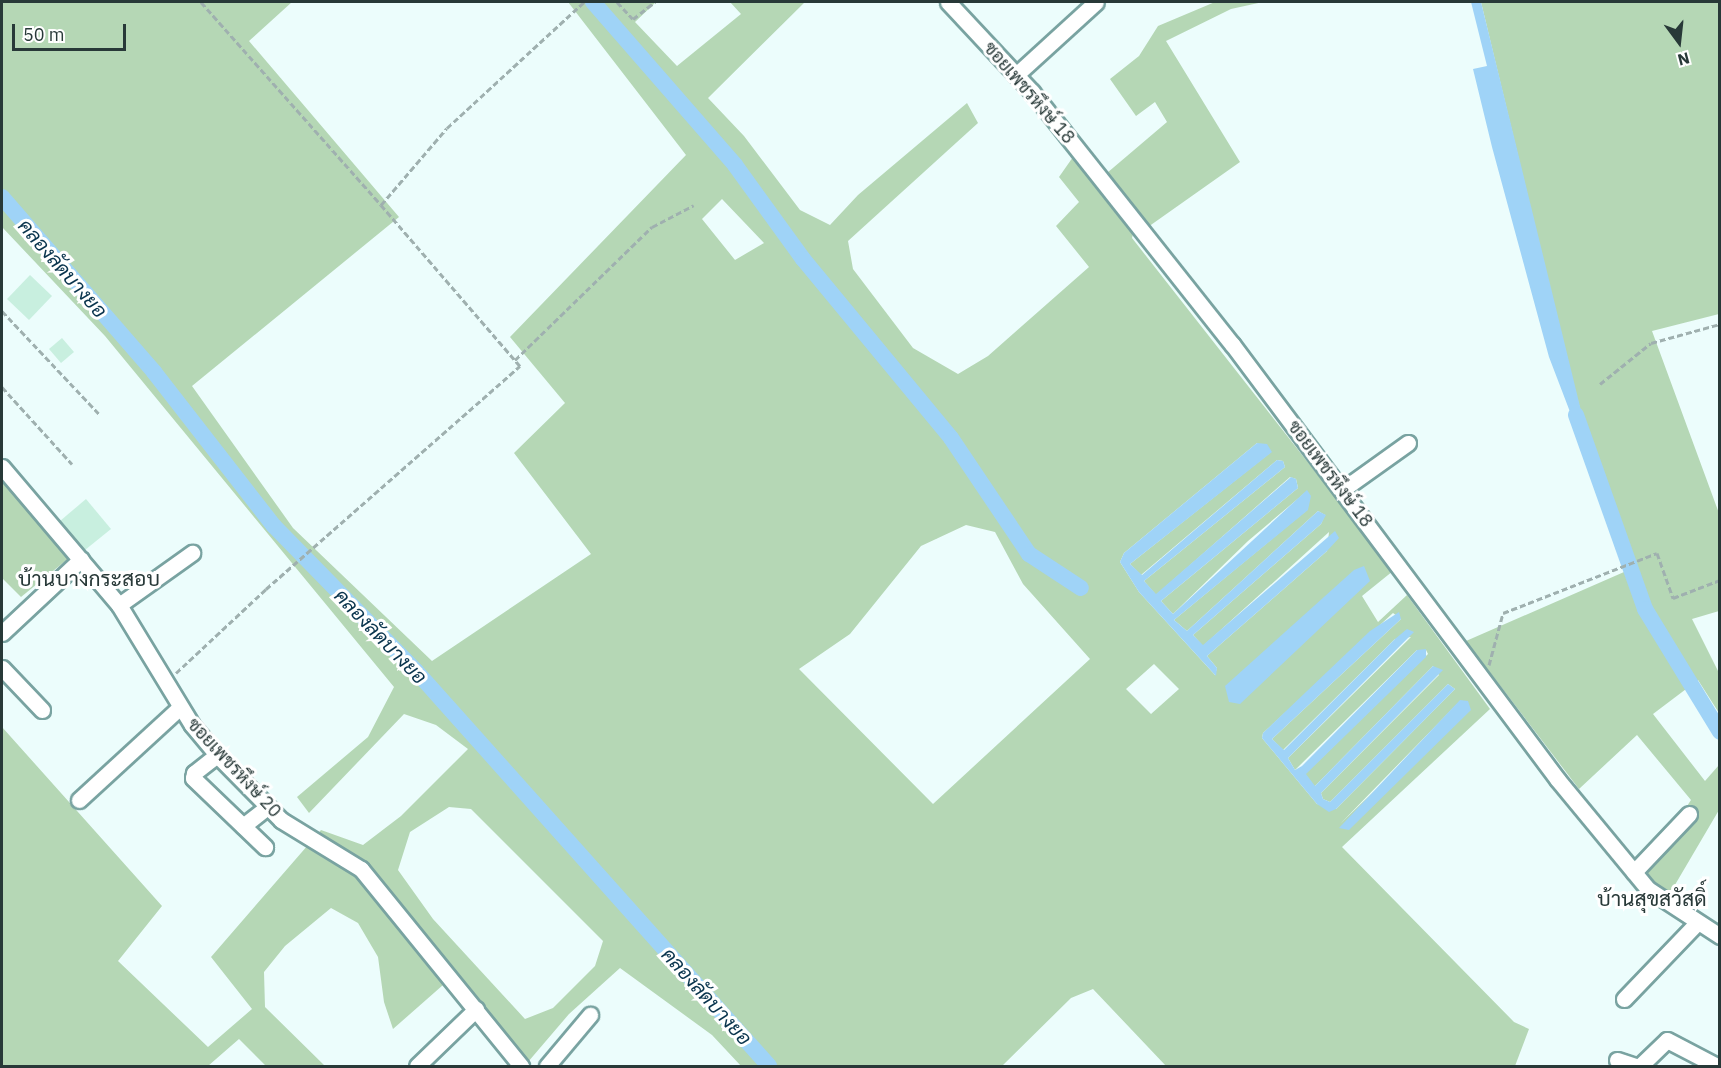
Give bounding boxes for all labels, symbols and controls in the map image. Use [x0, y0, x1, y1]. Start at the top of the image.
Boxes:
scale bar [15, 12, 129, 50]
north arrow [1649, 12, 1709, 72]
text: 50 m [23, 23, 65, 46]
street label: ซอยเพชรหึงษ์ 18 [979, 38, 1079, 148]
text: N [1675, 48, 1692, 71]
water label: คลองลัดบางยอ [14, 214, 112, 322]
street label: ซอยเพชรหึงษ์ 18 [1283, 416, 1377, 532]
district label: บ้านบางกระสอบ [18, 565, 160, 591]
water label: คลองลัดบางยอ [330, 584, 432, 688]
street label: ซอยเพชรหึงษ์ 20 [183, 714, 285, 822]
district label: บ้านสุขสวัสดิ์ [1597, 885, 1707, 911]
water label: คลองลัดบางยอ [657, 942, 757, 1050]

